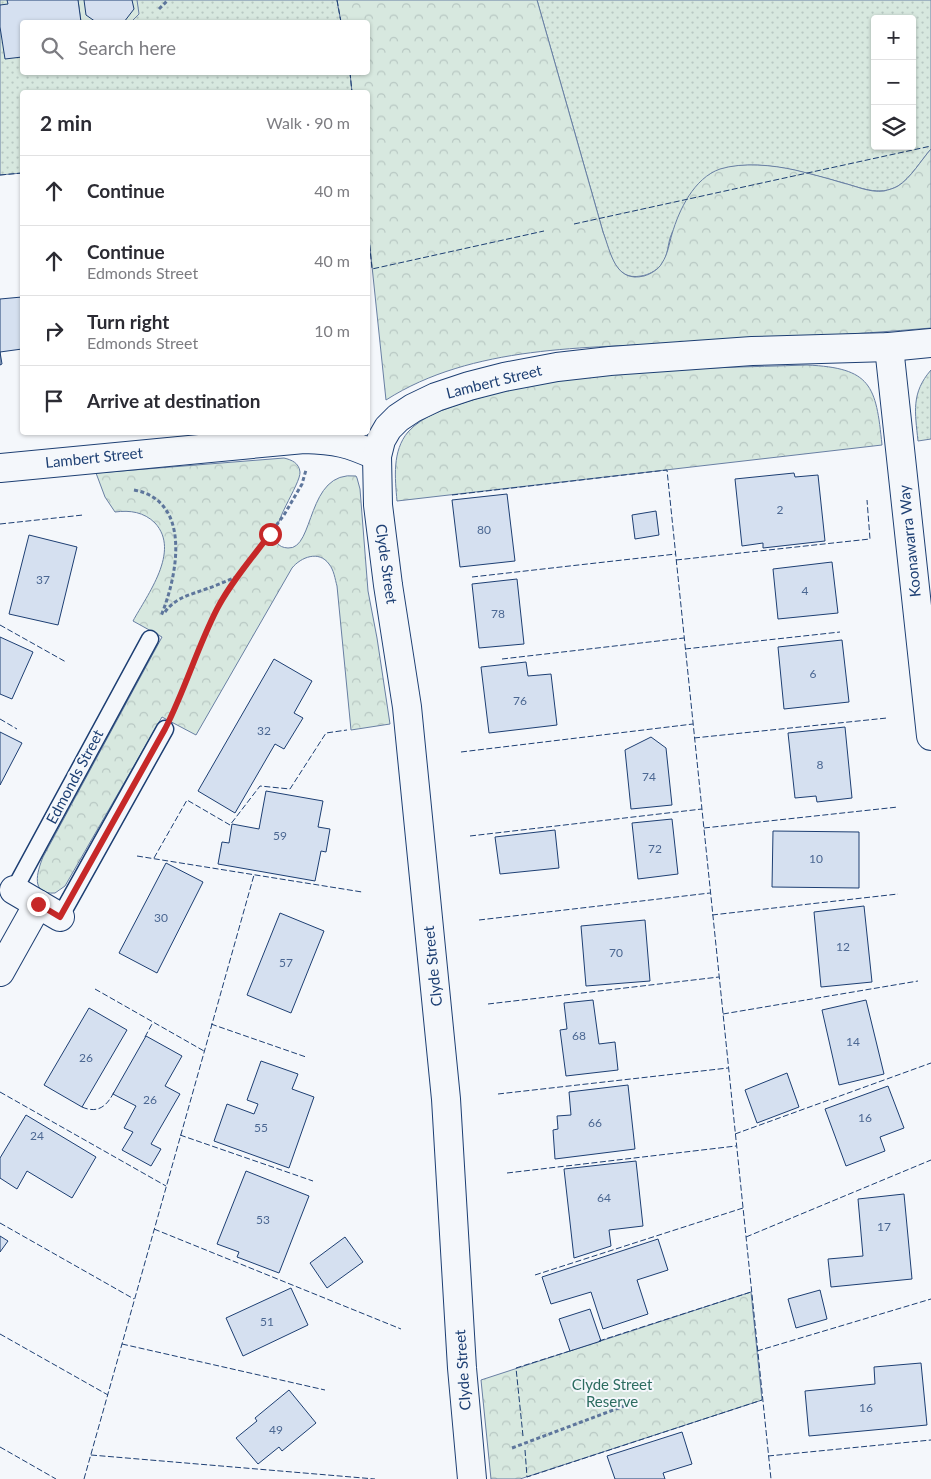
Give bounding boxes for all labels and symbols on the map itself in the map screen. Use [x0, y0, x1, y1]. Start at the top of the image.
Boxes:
street label: Lambert Street [444, 360, 544, 402]
street label: Lambert Street [44, 443, 144, 471]
street label: Koonawarra Way [894, 484, 924, 598]
house number: 2 [777, 502, 784, 517]
house number: 80 [477, 522, 491, 537]
route start [259, 523, 282, 546]
street label: Clyde Street [372, 523, 402, 606]
house number: 37 [36, 572, 50, 587]
house number: 4 [802, 583, 809, 598]
house number: 78 [491, 606, 505, 621]
house number: 6 [810, 666, 817, 681]
house number: 76 [513, 693, 527, 708]
house number: 32 [257, 723, 271, 738]
street label: Edmonds Street [42, 726, 107, 827]
house number: 8 [817, 757, 824, 772]
house number: 74 [642, 769, 656, 784]
house number: 59 [273, 828, 287, 843]
house number: 72 [648, 841, 662, 856]
house number: 10 [809, 851, 823, 866]
route end [27, 893, 50, 916]
house number: 30 [154, 910, 168, 925]
street label: Clyde Street [419, 924, 445, 1007]
house number: 12 [836, 939, 850, 954]
house number: 70 [609, 945, 623, 960]
house number: 57 [279, 955, 293, 970]
house number: 68 [572, 1028, 586, 1043]
house number: 14 [846, 1034, 860, 1049]
house number: 26 [79, 1050, 93, 1065]
house number: 26 [143, 1092, 157, 1107]
house number: 16 [858, 1110, 872, 1125]
house number: 66 [588, 1115, 602, 1130]
house number: 55 [254, 1120, 268, 1135]
house number: 24 [30, 1128, 44, 1143]
house number: 64 [597, 1190, 611, 1205]
house number: 53 [256, 1212, 270, 1227]
house number: 17 [877, 1219, 891, 1234]
house number: 51 [260, 1314, 274, 1329]
street label: Clyde Street [450, 1329, 474, 1411]
park label: Clyde Street Reserve [572, 1375, 653, 1410]
house number: 16 [859, 1400, 873, 1415]
house number: 49 [269, 1422, 283, 1437]

